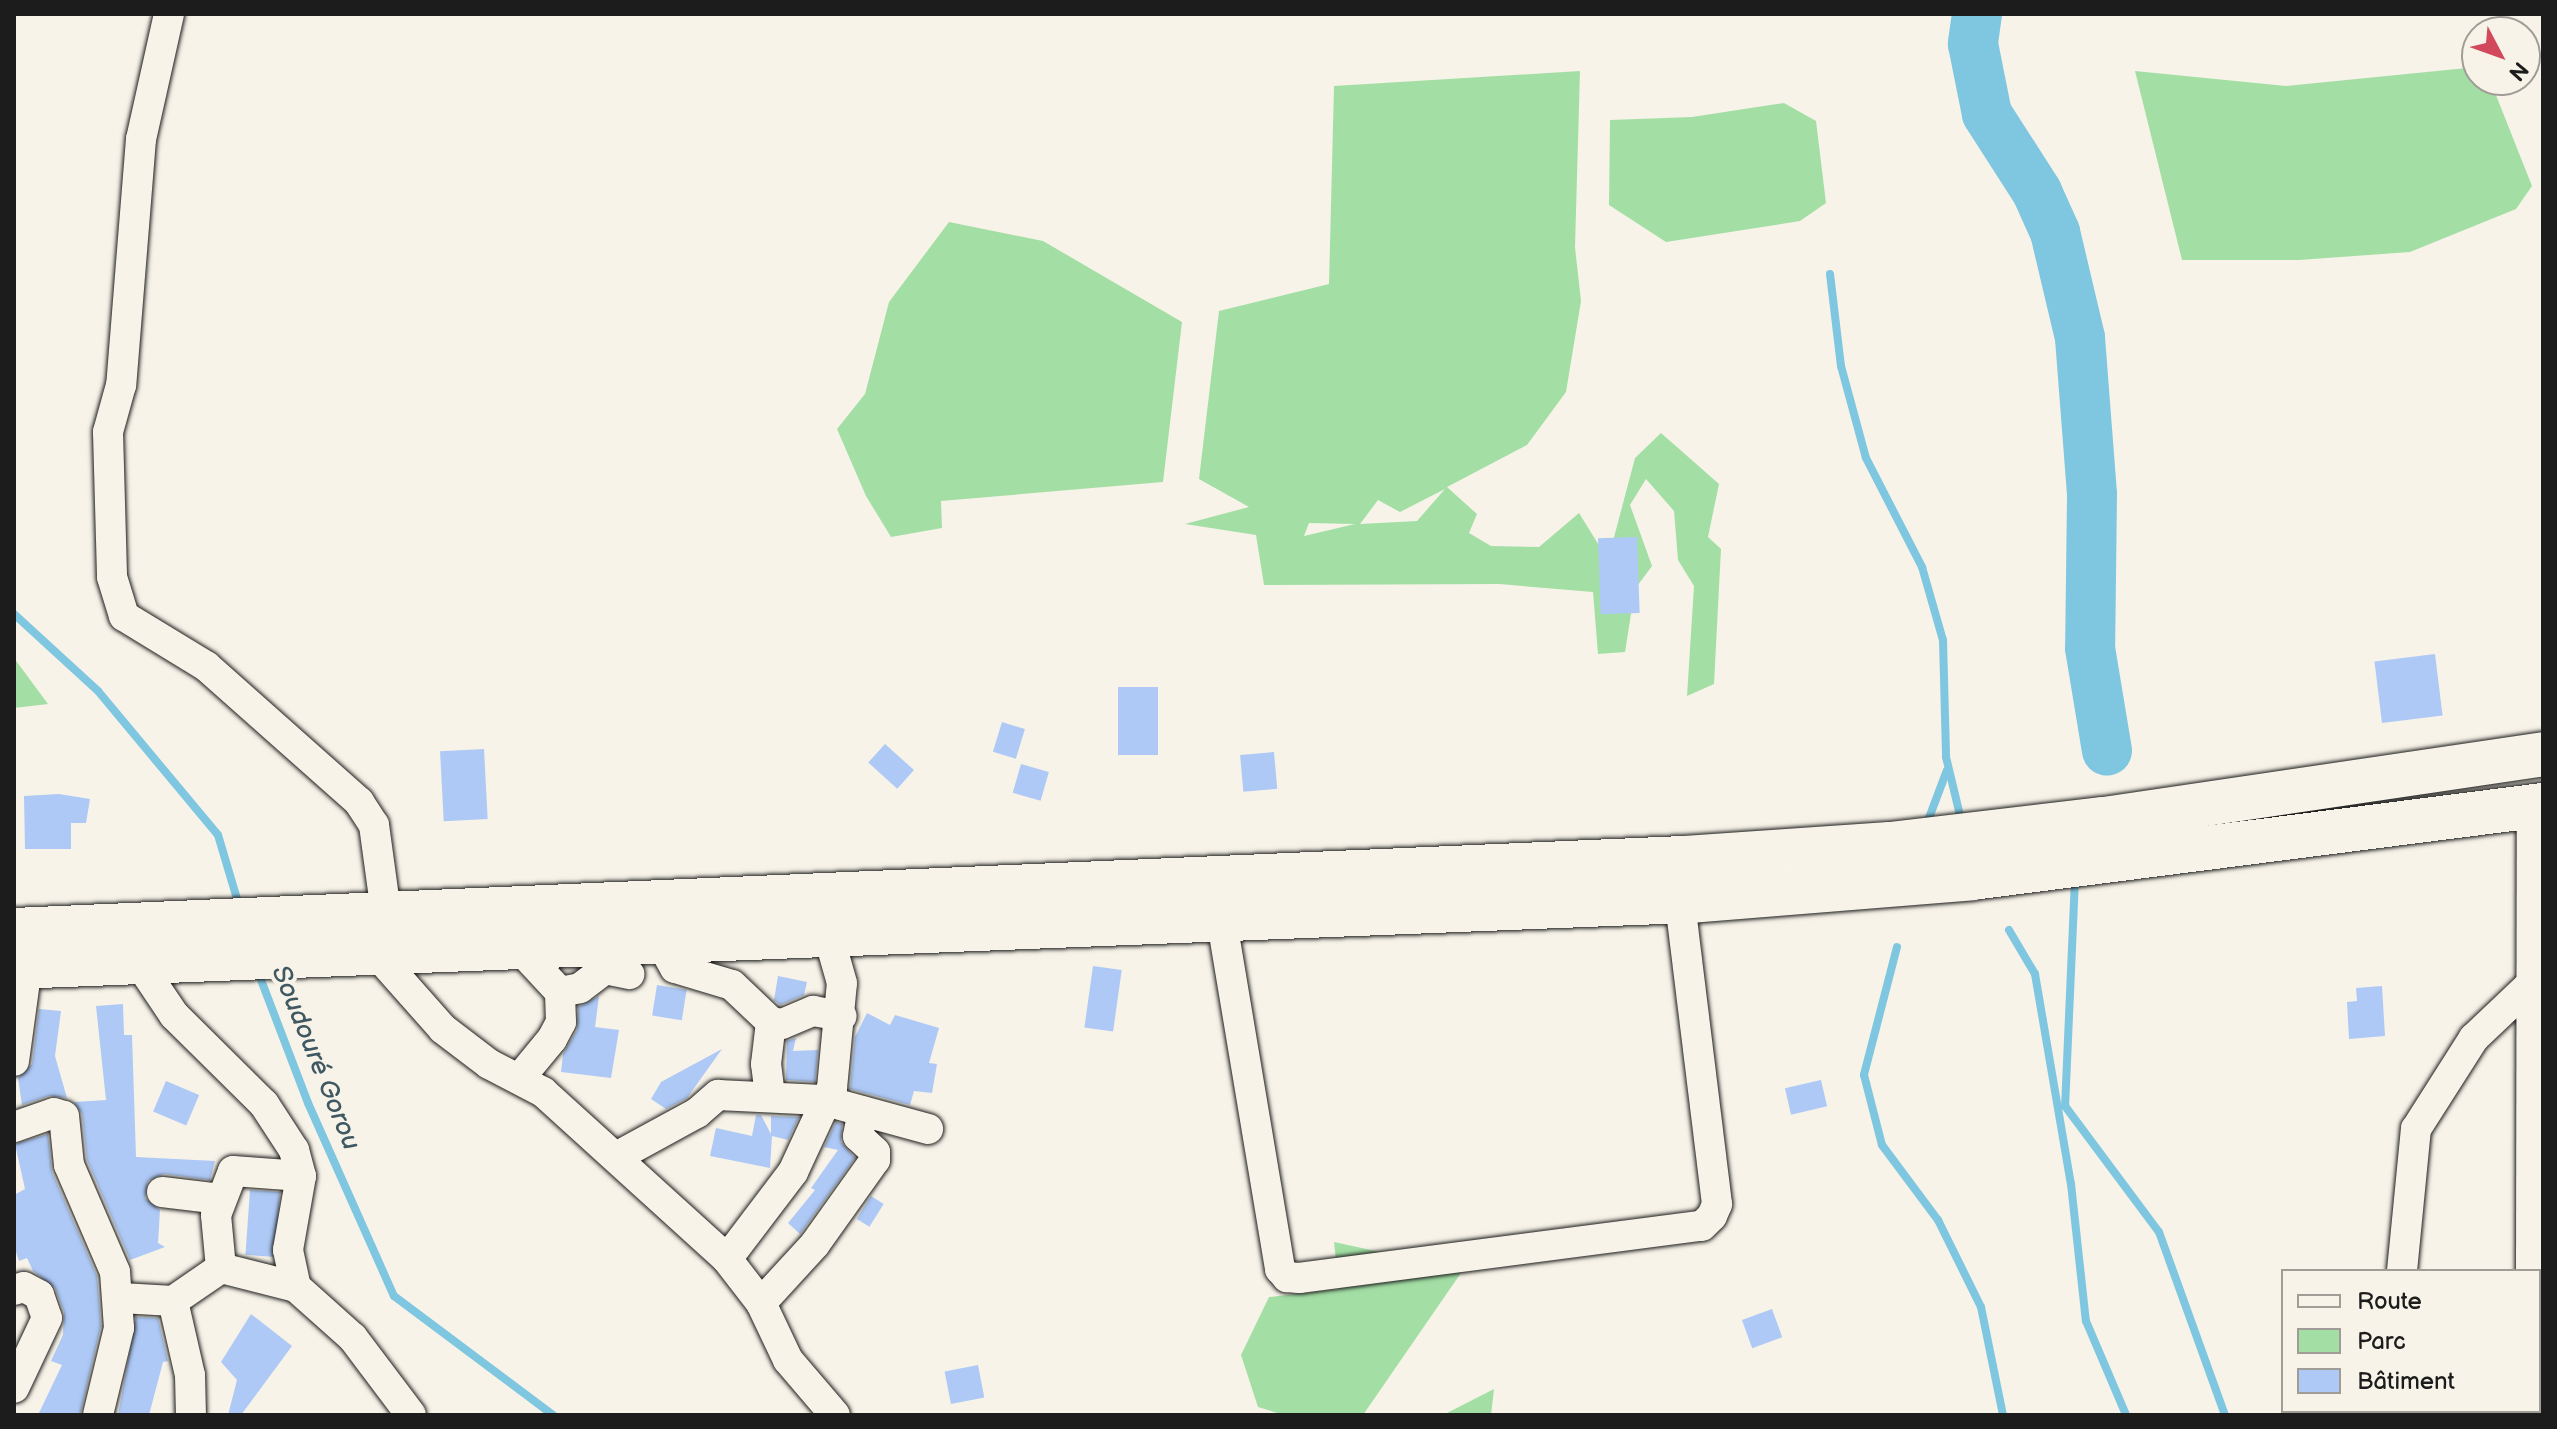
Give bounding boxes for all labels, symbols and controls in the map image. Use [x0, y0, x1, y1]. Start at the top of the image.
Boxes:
north arrow [2461, 16, 2541, 96]
text: N [2502, 56, 2534, 86]
water label: Soudouré Gorou [264, 961, 366, 1155]
legend [2281, 1269, 2541, 1413]
text: Route [2357, 1287, 2422, 1316]
text: Parc [2357, 1327, 2406, 1356]
text: Bâtiment [2357, 1367, 2455, 1396]

